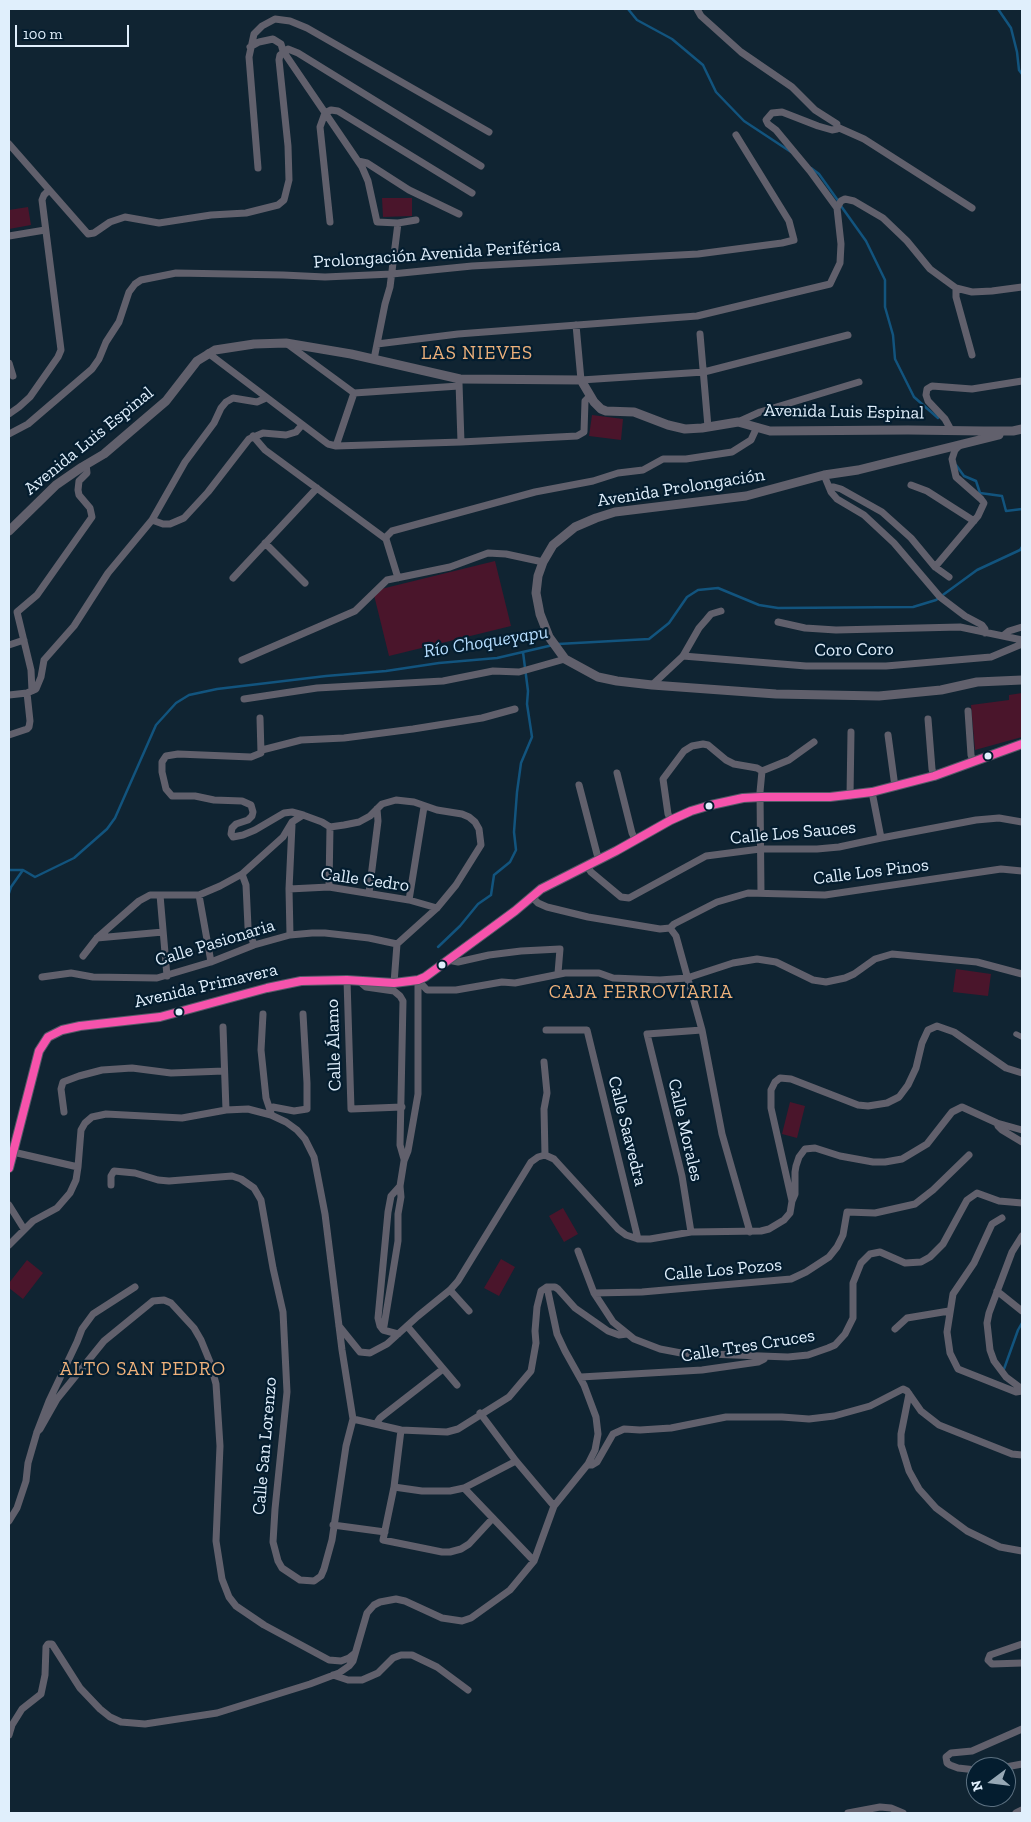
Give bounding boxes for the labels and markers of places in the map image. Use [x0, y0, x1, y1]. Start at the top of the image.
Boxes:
unlabelled marker [983, 751, 993, 761]
unlabelled marker [704, 801, 714, 811]
unlabelled marker [437, 960, 447, 970]
unlabelled marker [174, 1007, 184, 1017]

